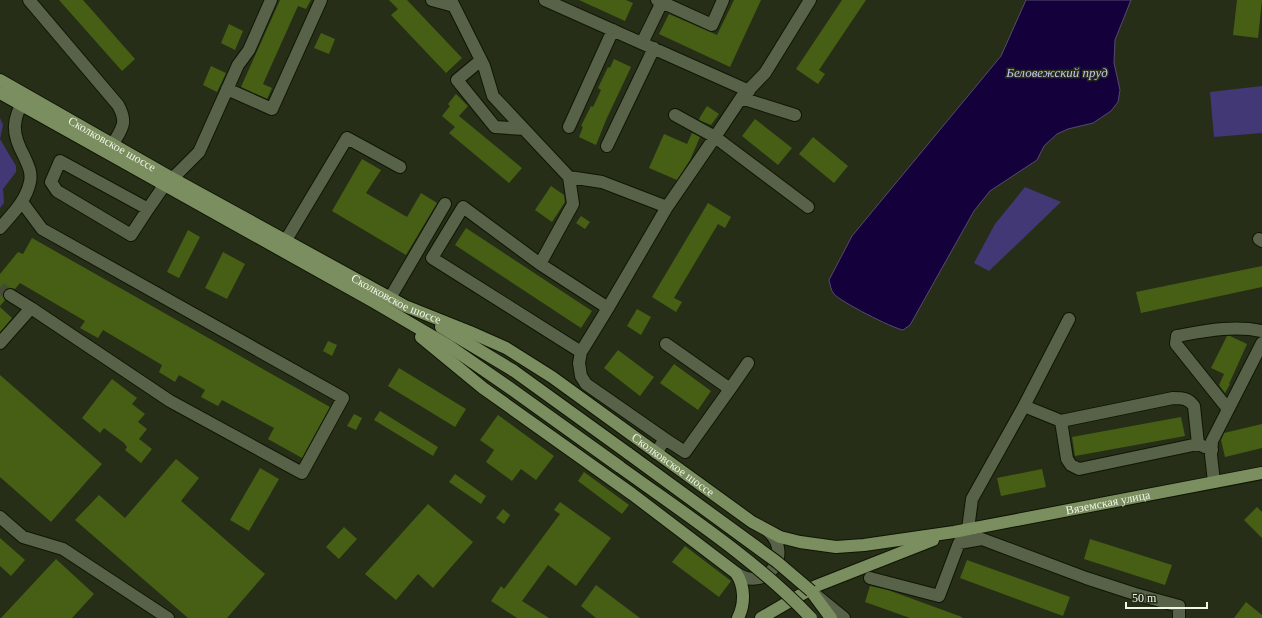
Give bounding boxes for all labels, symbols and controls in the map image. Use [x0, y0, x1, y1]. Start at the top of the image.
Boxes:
water label: Беловежский пруд [1005, 65, 1108, 80]
street label: Сколковское шоссе [66, 113, 158, 174]
street label: Сколковское шоссе [349, 271, 443, 327]
street label: Сколковское шоссе [629, 430, 717, 499]
street label: Вяземская улица [1064, 487, 1152, 517]
scale bar [1126, 584, 1207, 610]
text: 50 m [1132, 591, 1157, 605]

